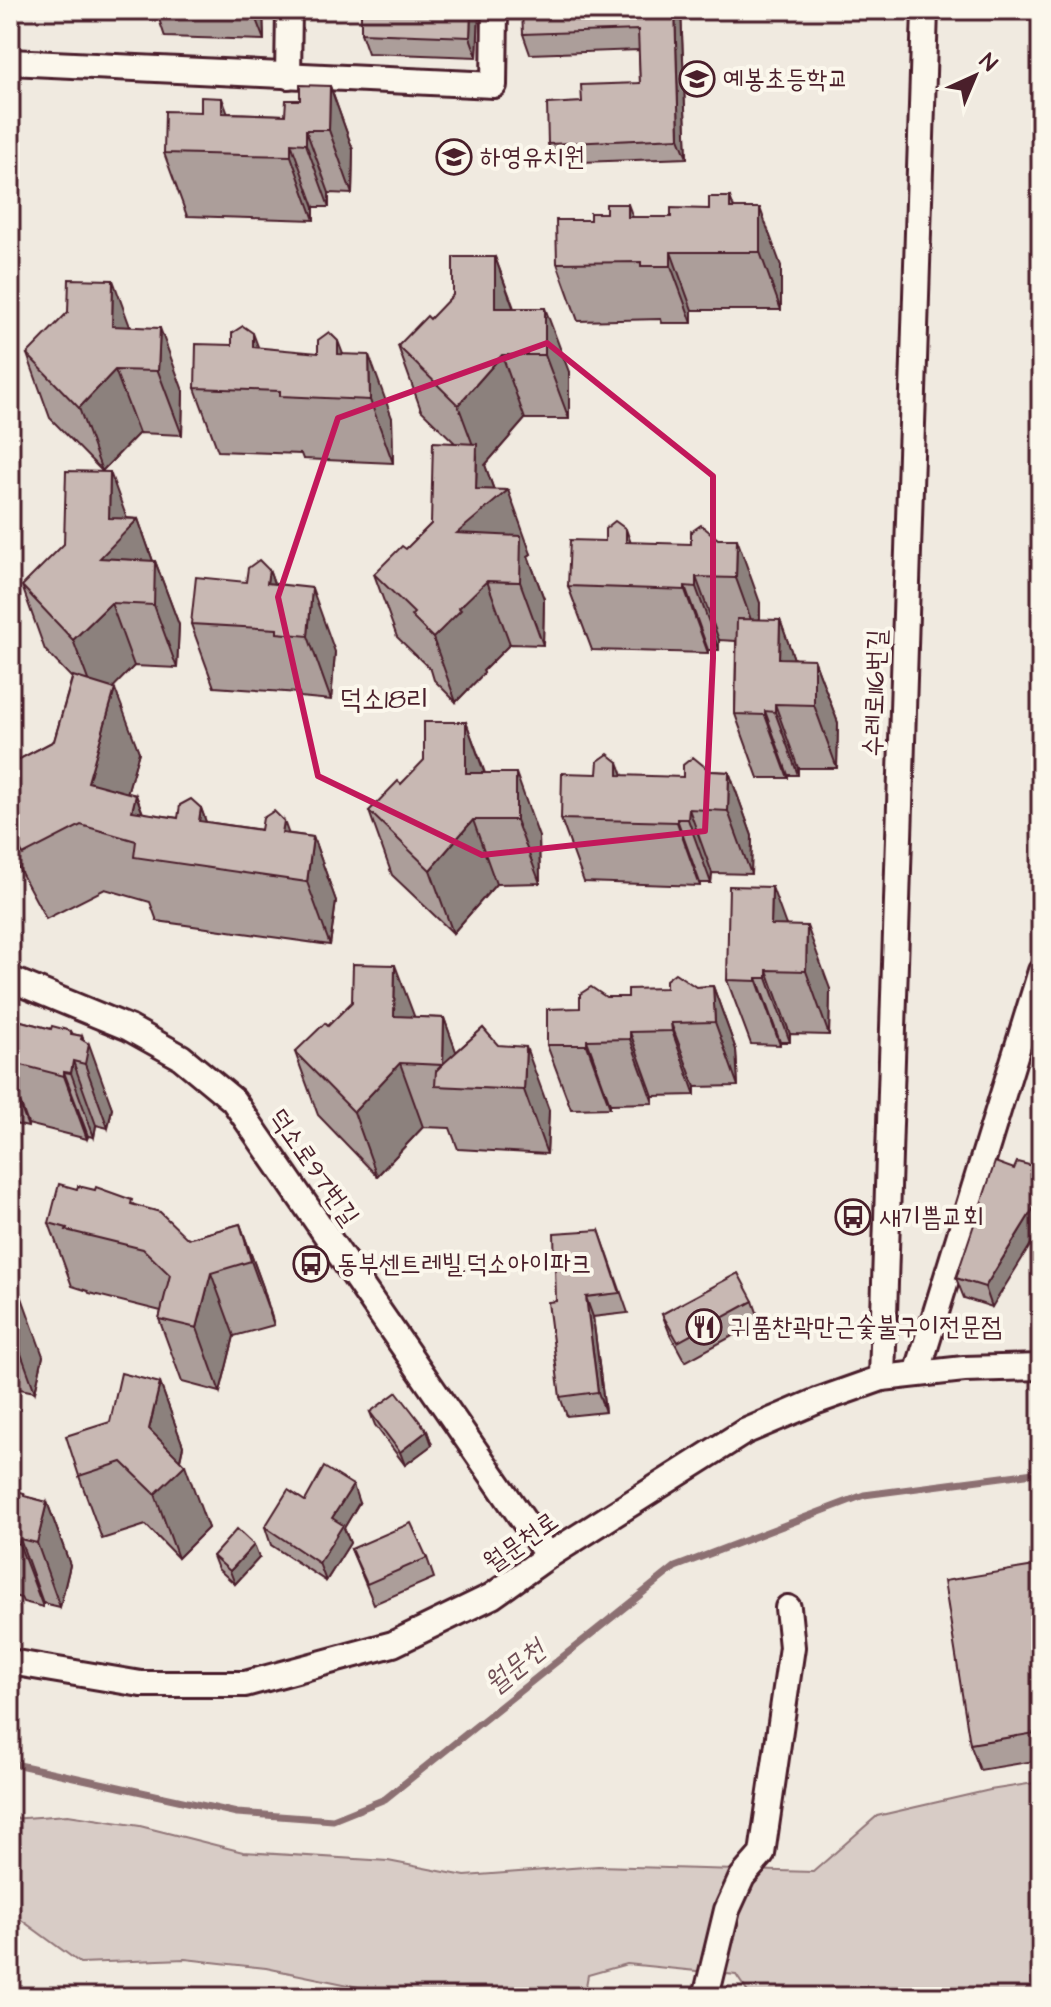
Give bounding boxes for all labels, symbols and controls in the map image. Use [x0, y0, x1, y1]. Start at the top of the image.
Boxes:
north arrow [935, 36, 1015, 116]
text: N [972, 47, 1004, 79]
school or university icon: 예봉초등학교 [678, 60, 716, 98]
place label: 예봉초등학교 [723, 61, 849, 97]
school or university icon: 하영유치원 [435, 138, 473, 176]
place label: 하영유치원 [480, 139, 585, 175]
street label: 수레로116번길 [855, 629, 895, 757]
district label: 덕소18리 [339, 680, 429, 719]
street label: 덕소로97번길 [260, 1101, 368, 1233]
bus stop icon: 새기쁨교회 [834, 1198, 872, 1236]
place label: 새기쁨교회 [879, 1199, 984, 1235]
bus stop icon: 동부센트레빌.덕소아이파크 [292, 1245, 330, 1283]
place label: 동부센트레빌.덕소아이파크 [337, 1246, 592, 1282]
restaurant icon: 귀품찬곽만근숯불구이전문점 [685, 1308, 723, 1346]
place label: 귀품찬곽만근숯불구이전문점 [730, 1309, 1002, 1345]
street label: 월문천로 [476, 1503, 566, 1581]
water label: 월문천 [476, 1629, 555, 1703]

